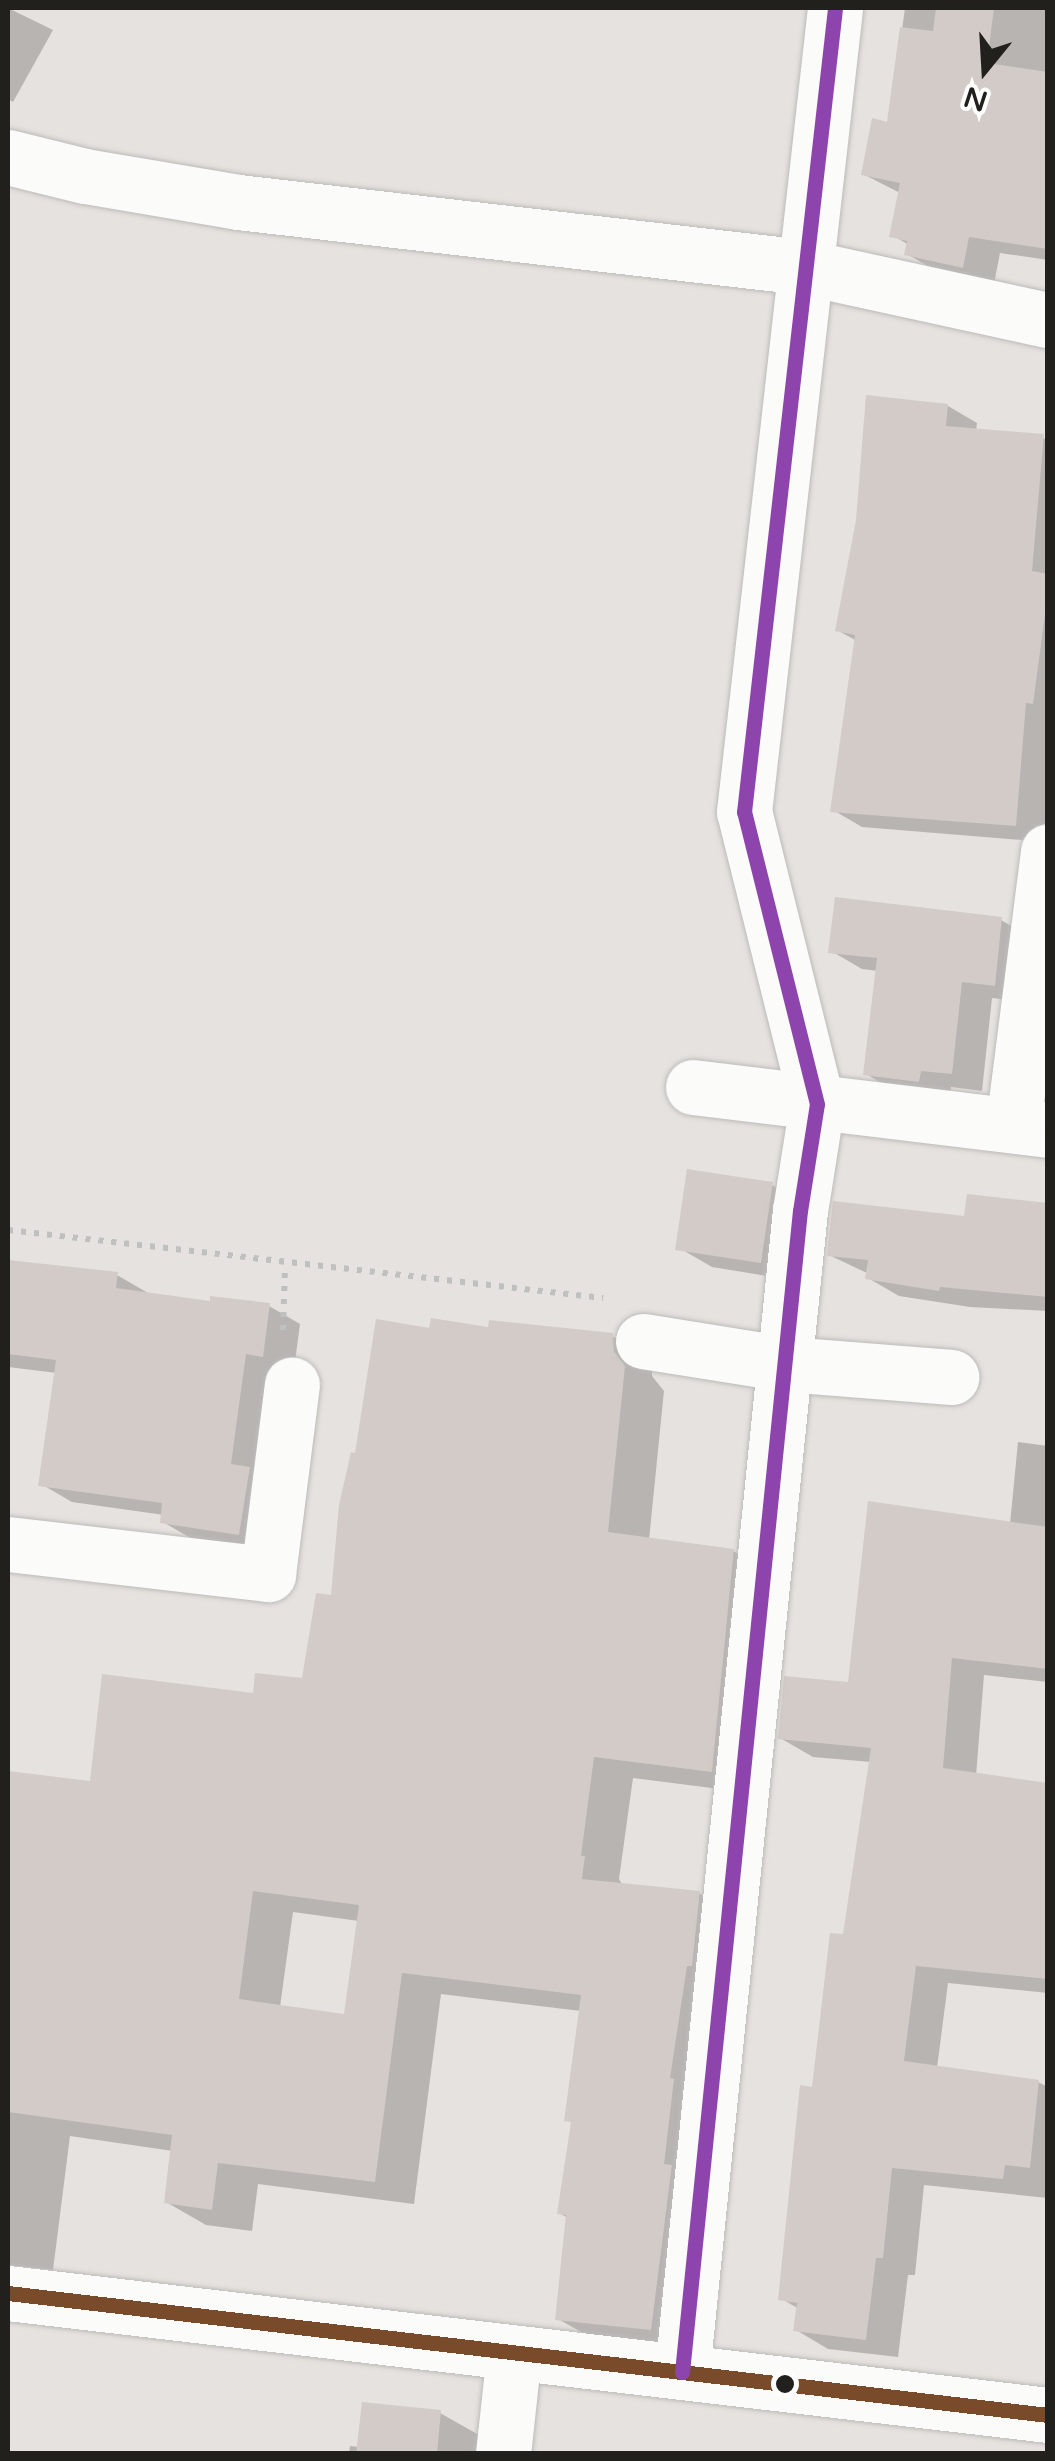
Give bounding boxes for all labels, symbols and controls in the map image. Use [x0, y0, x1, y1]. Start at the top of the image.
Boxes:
north arrow [935, 20, 1035, 120]
text: N [960, 79, 992, 118]
unlabelled marker [775, 2374, 795, 2394]

